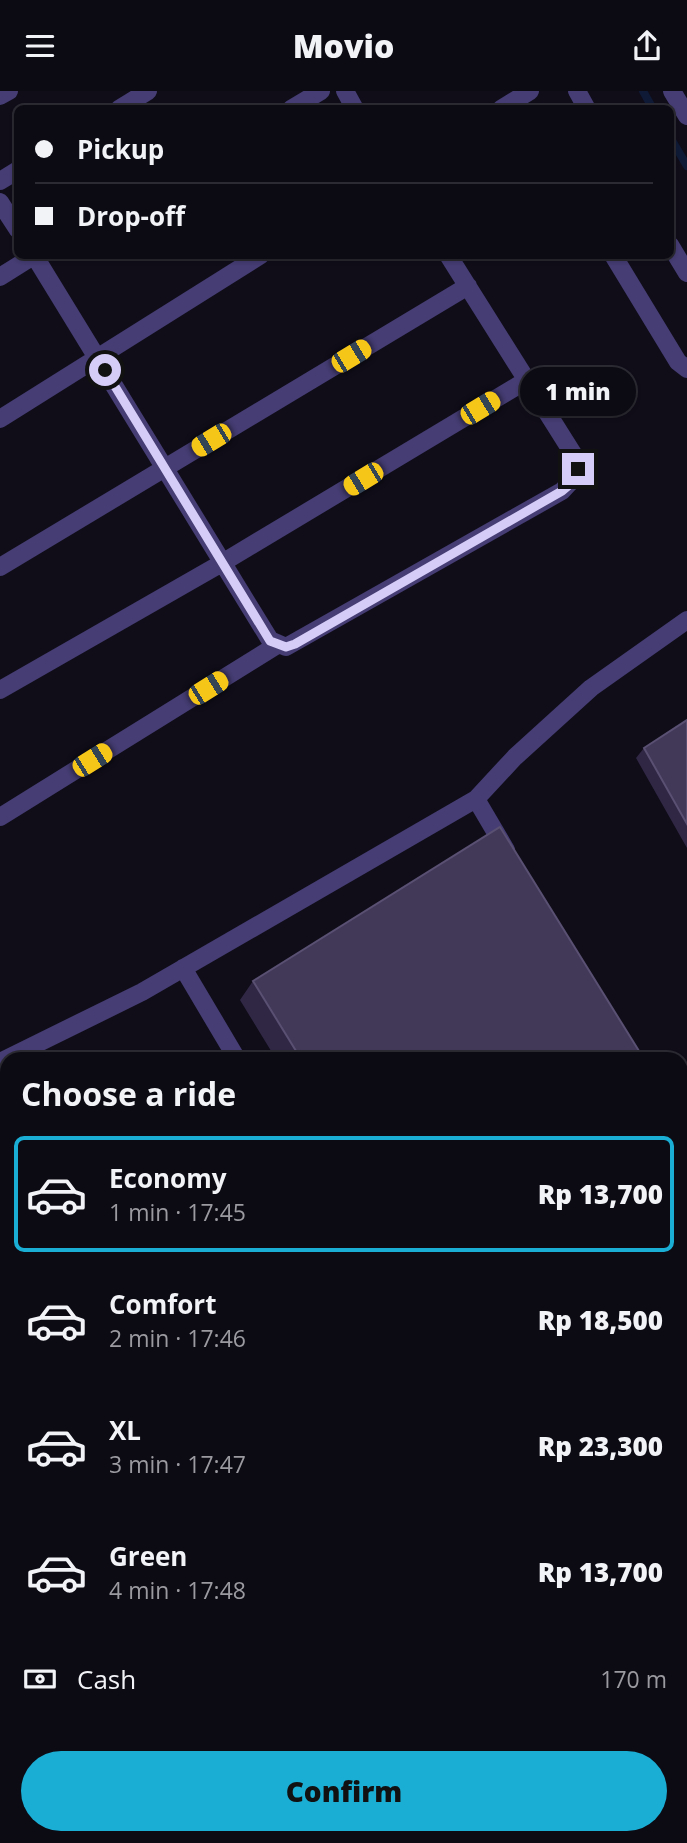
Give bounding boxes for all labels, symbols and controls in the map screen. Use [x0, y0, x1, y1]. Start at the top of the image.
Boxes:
text: Movio [293, 24, 394, 67]
icon: menu [21, 27, 59, 65]
icon: share [628, 27, 666, 65]
text: Pickup [77, 131, 164, 167]
text: Drop-off [77, 198, 185, 234]
car [328, 336, 375, 376]
route start [89, 354, 121, 386]
callout: 1 min [520, 367, 636, 417]
text: 1 min [545, 375, 611, 407]
car [457, 388, 504, 428]
car [188, 420, 235, 460]
route end [562, 453, 594, 485]
car [340, 459, 387, 499]
car [185, 668, 232, 708]
car [69, 740, 116, 780]
text: Choose a ride [21, 1072, 236, 1115]
text: Economy [109, 1160, 227, 1196]
icon: car [25, 1163, 88, 1226]
text: Rp 13,700 [538, 1176, 663, 1212]
text: 1 min · 17:45 [109, 1196, 246, 1228]
text: Comfort [109, 1286, 216, 1322]
icon: car [25, 1289, 88, 1352]
text: Rp 18,500 [538, 1302, 663, 1338]
text: 2 min · 17:46 [109, 1322, 246, 1354]
text: XL [109, 1412, 141, 1448]
icon: car [25, 1415, 88, 1478]
text: Rp 23,300 [538, 1428, 663, 1464]
text: 3 min · 17:47 [109, 1448, 246, 1480]
text: Green [109, 1538, 187, 1574]
icon: car [25, 1541, 88, 1604]
text: Rp 13,700 [538, 1554, 663, 1590]
text: 4 min · 17:48 [109, 1574, 246, 1606]
icon: cash [21, 1660, 59, 1698]
text: Cash [77, 1661, 136, 1697]
text: 170 m [600, 1663, 667, 1695]
button: Confirm [21, 1751, 667, 1831]

